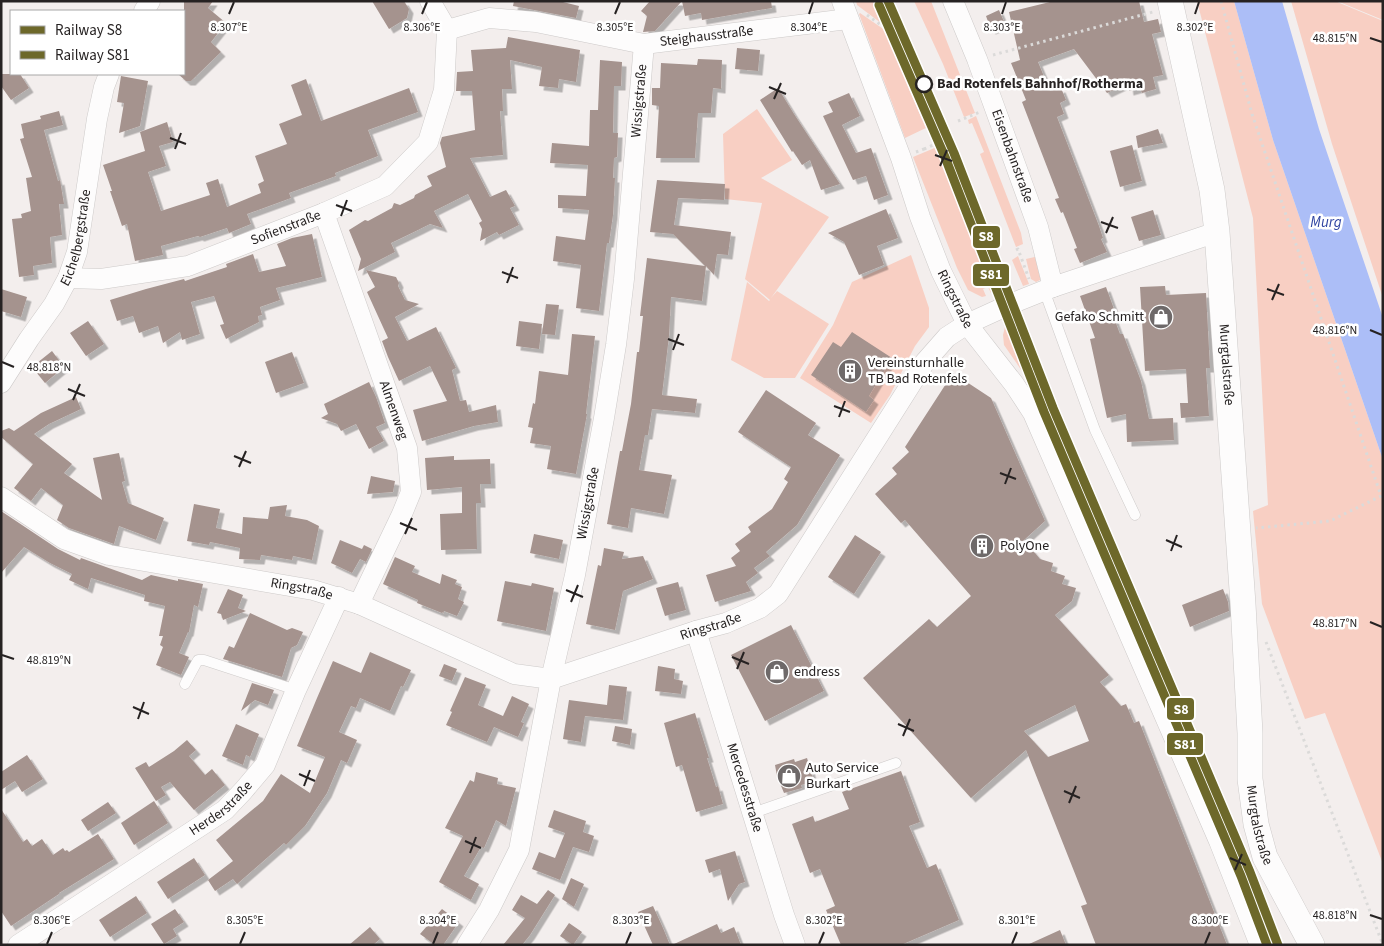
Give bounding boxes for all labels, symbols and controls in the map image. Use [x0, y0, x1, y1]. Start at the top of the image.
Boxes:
legend [10, 10, 185, 75]
text: 8.307°E [210, 19, 248, 36]
text: 8.306°E [403, 19, 441, 36]
text: 8.305°E [596, 19, 634, 36]
text: 8.304°E [790, 19, 828, 36]
text: 8.303°E [983, 19, 1021, 36]
text: 8.302°E [1176, 19, 1214, 36]
text: Railway S8 [55, 20, 122, 41]
street label: Steighausstraße [658, 21, 755, 52]
text: 48.815°N [1313, 30, 1357, 47]
text: Railway S81 [55, 45, 130, 66]
street label: Wissigstraße [626, 63, 652, 138]
place label: Bad Rotenfels Bahnhof/Rotherma [937, 74, 1143, 94]
marker: Bad Rotenfels Bahnhof/Rotherma [915, 75, 933, 93]
street label: Eisenbahnstraße [986, 106, 1038, 206]
street label: Eichelbergstraße [55, 188, 96, 290]
street label: Sofienstraße [248, 205, 324, 251]
water label: Murg [1310, 212, 1342, 233]
line badge: S8 [972, 225, 1001, 249]
text: S8 [978, 227, 994, 247]
line badge: S81 [972, 263, 1010, 287]
text: S81 [980, 265, 1002, 285]
street label: Ringstraße [932, 266, 977, 333]
shop icon: Gefako Schmitt [1148, 304, 1174, 330]
place label: Gefako Schmitt [1055, 307, 1144, 327]
text: 48.816°N [1313, 322, 1357, 339]
street label: Murgtalstraße [1213, 323, 1239, 406]
place label: Vereinsturnhalle TB Bad Rotenfels [868, 353, 967, 389]
building icon: Vereinsturnhalle TB Bad Rotenfels [837, 358, 863, 384]
text: 48.818°N [27, 359, 71, 376]
street label: Almenweg [374, 378, 413, 442]
street label: Wissigstraße [572, 465, 605, 541]
building icon: PolyOne [969, 533, 995, 559]
place label: PolyOne [1000, 536, 1049, 556]
street label: Ringstraße [269, 573, 335, 605]
street label: Ringstraße [677, 607, 745, 646]
text: 48.817°N [1313, 615, 1357, 632]
text: 48.819°N [27, 652, 71, 669]
shop icon: endress [764, 659, 790, 685]
place label: endress [794, 662, 840, 682]
line badge: S8 [1166, 697, 1195, 721]
text: S8 [1173, 700, 1189, 720]
line badge: S81 [1166, 732, 1204, 756]
text: S81 [1174, 735, 1196, 755]
street label: Mercedesstraße [721, 741, 768, 835]
place label: Auto Service Burkart [806, 758, 879, 794]
shop icon: Auto Service Burkart [776, 763, 802, 789]
street label: Herderstraße [185, 777, 257, 841]
street label: Murgtalstraße [1241, 784, 1278, 869]
text: 48.818°N [1313, 907, 1357, 924]
text: 8.306°E [33, 912, 71, 929]
text: 8.305°E [226, 912, 264, 929]
text: 8.304°E [419, 912, 457, 929]
text: 8.303°E [612, 912, 650, 929]
text: 8.302°E [805, 912, 843, 929]
text: 8.301°E [998, 912, 1036, 929]
text: 8.300°E [1191, 912, 1229, 929]

